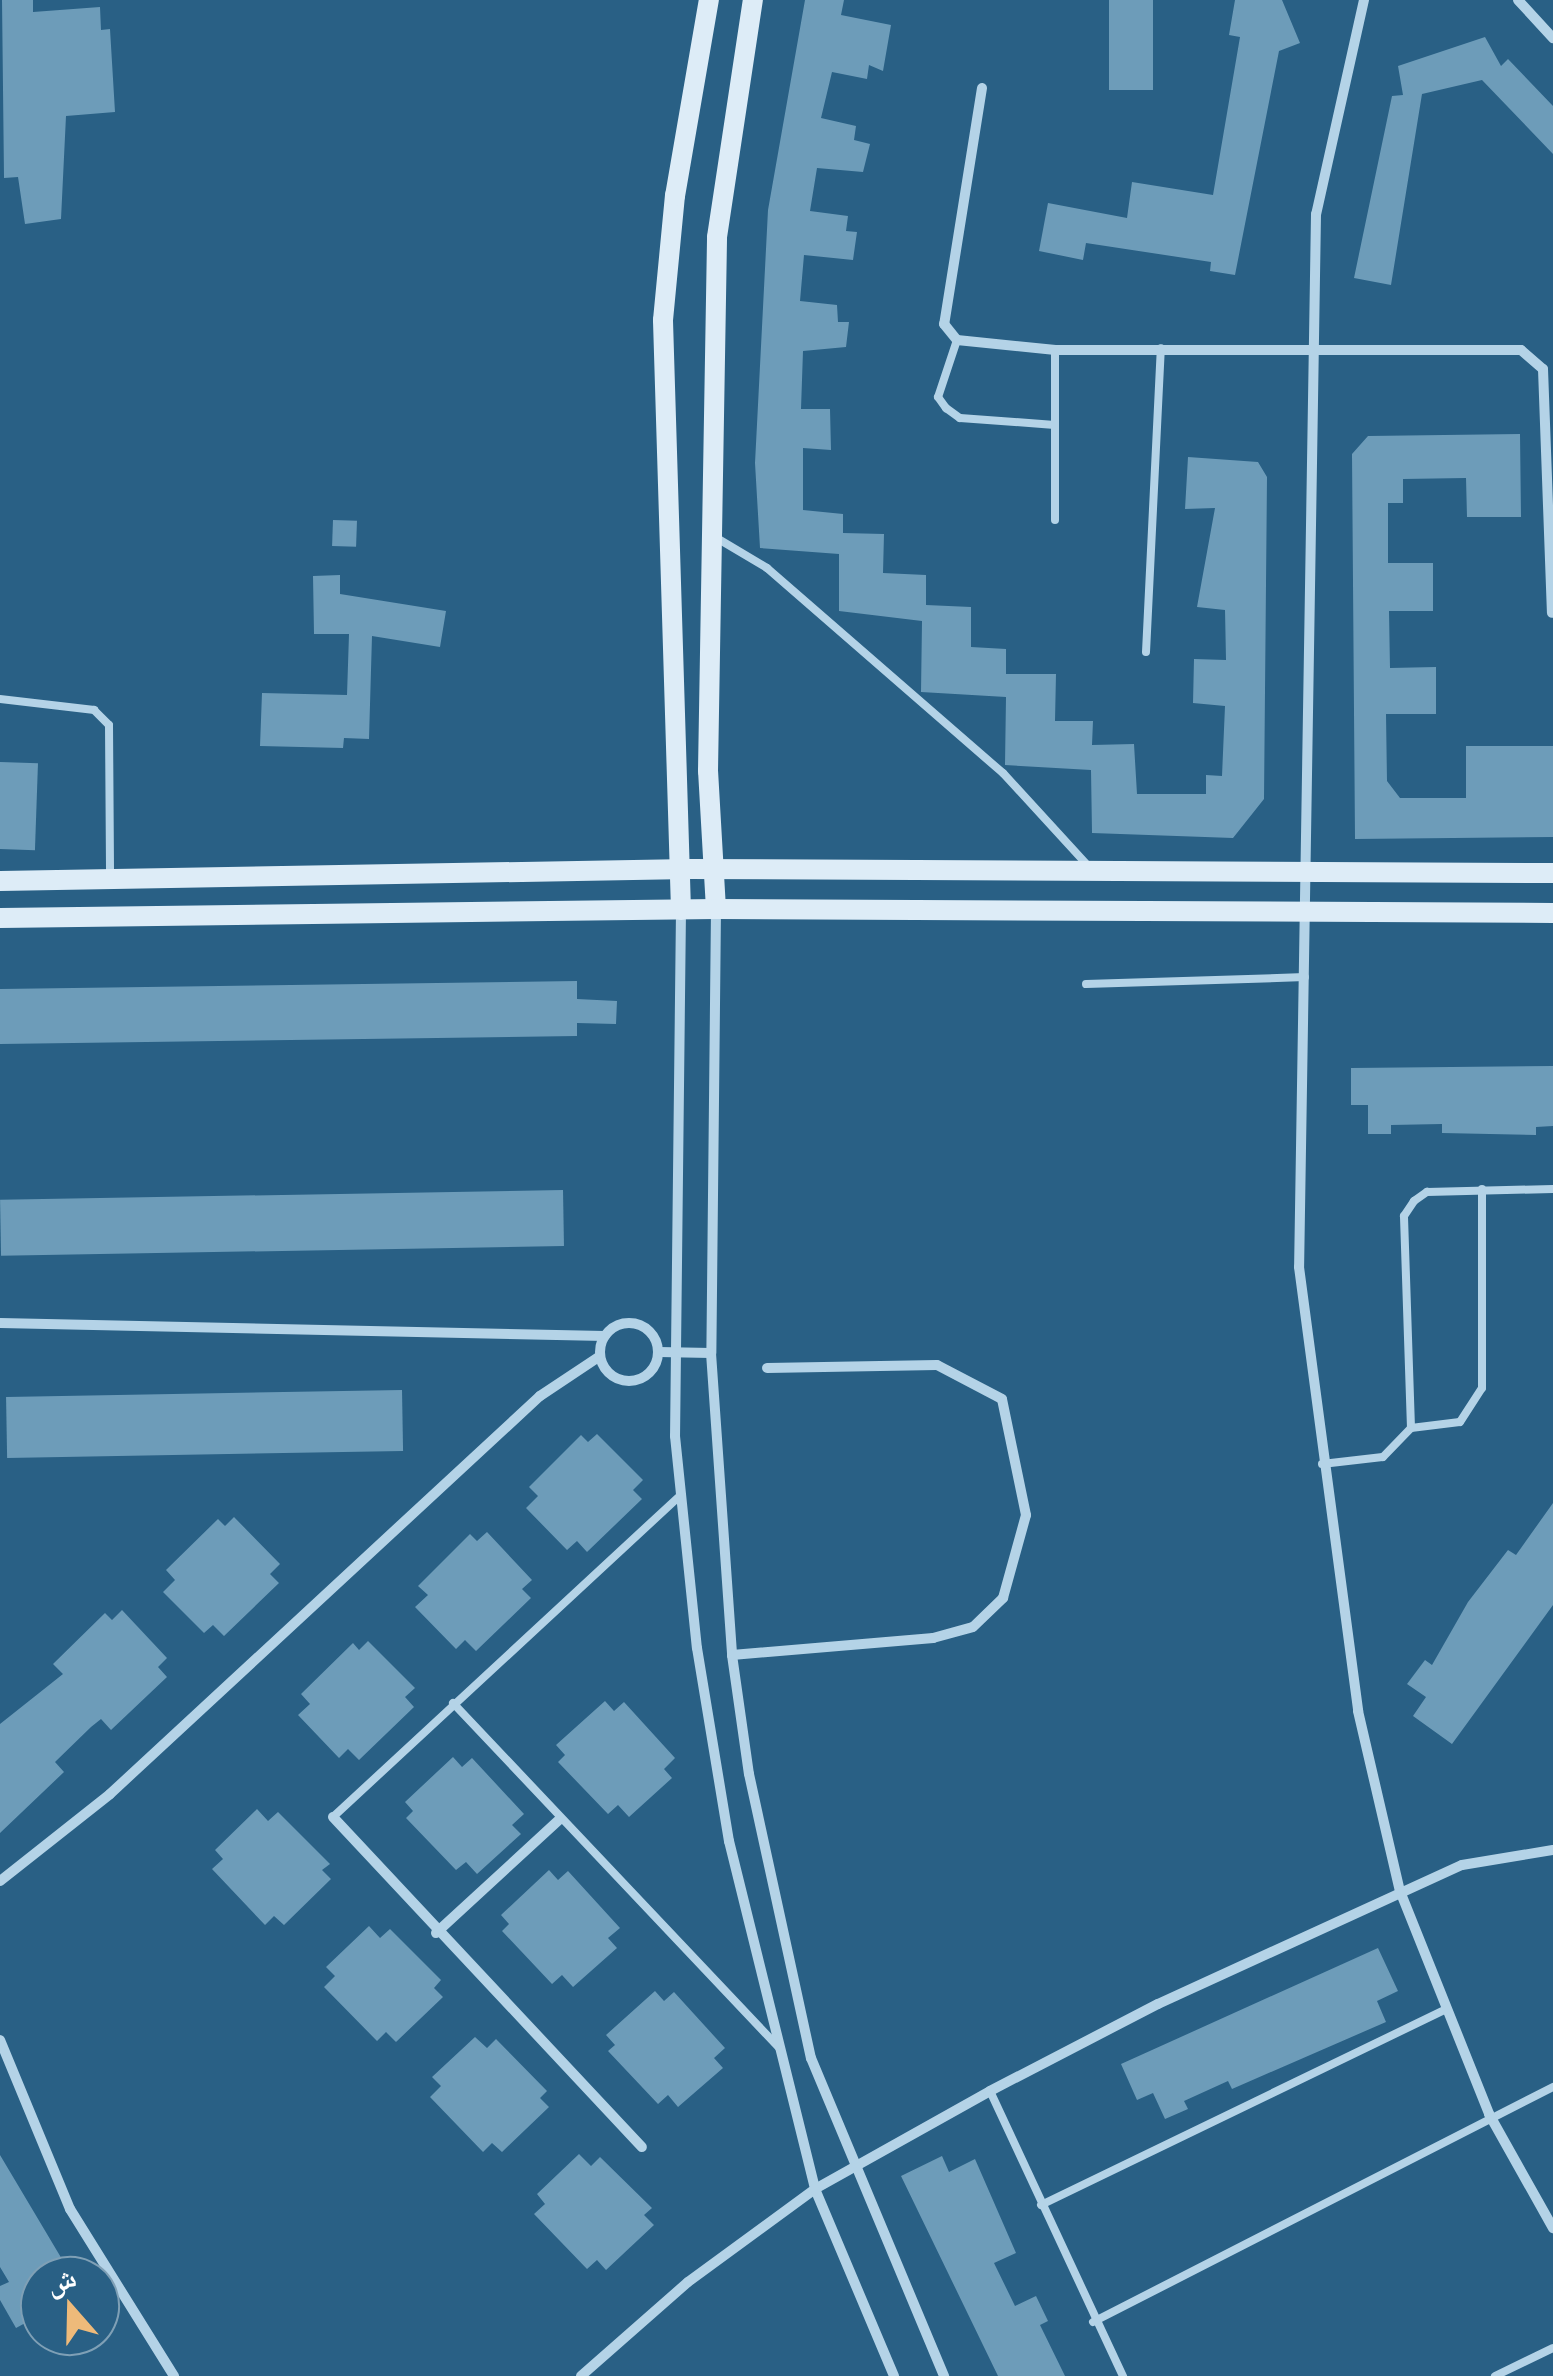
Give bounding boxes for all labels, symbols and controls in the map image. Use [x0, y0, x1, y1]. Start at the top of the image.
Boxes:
north arrow [20, 2256, 120, 2356]
text: ش [41, 2259, 80, 2301]

